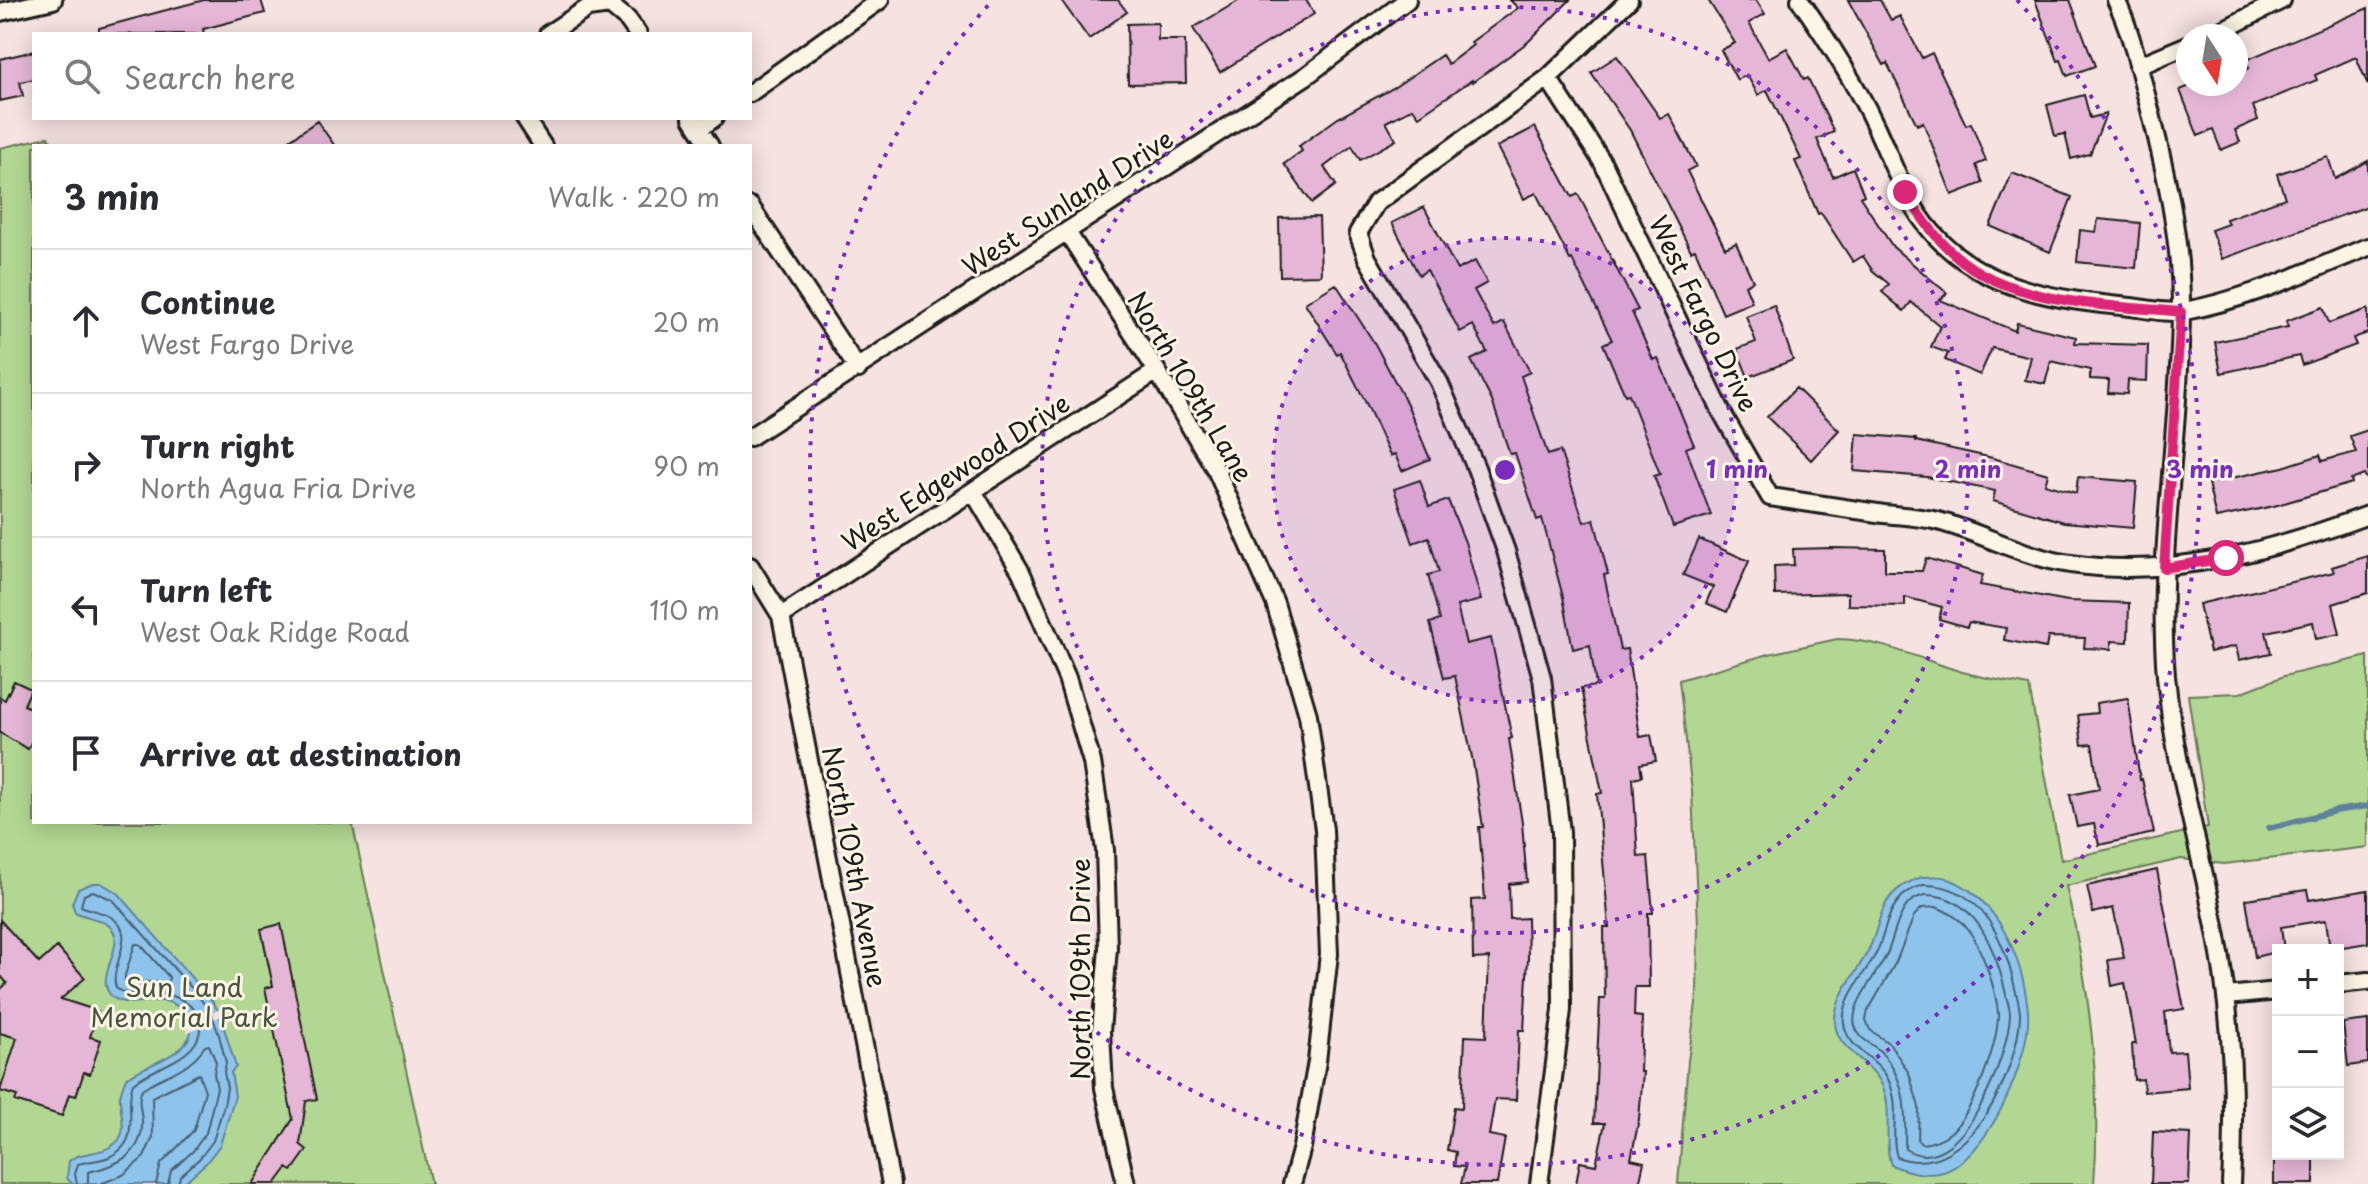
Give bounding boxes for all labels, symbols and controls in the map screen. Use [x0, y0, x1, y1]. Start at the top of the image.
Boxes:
north arrow [2176, 24, 2248, 96]
search box [32, 32, 752, 120]
icon: search [60, 54, 104, 98]
text: Search here [124, 54, 296, 99]
street label: West Sunland Drive [954, 119, 1180, 285]
text: 3 min [64, 170, 160, 222]
route end [1887, 174, 1923, 210]
text: Walk · 220 m [548, 177, 720, 216]
street label: West Fargo Drive [1640, 208, 1769, 418]
text: Continue [140, 279, 275, 324]
street label: North 109th Lane [1119, 283, 1264, 489]
icon: ahead [64, 299, 108, 343]
text: 20 m [653, 302, 720, 341]
text: West Fargo Drive [140, 324, 354, 363]
street label: West Edgewood Drive [833, 383, 1077, 560]
text: Turn right [140, 423, 295, 468]
icon: right [64, 443, 108, 487]
text: 90 m [653, 446, 720, 485]
text: 1 min [1706, 450, 1768, 486]
text: 2 min [1934, 450, 2002, 486]
text: 3 min [2166, 450, 2234, 486]
centre of rings [1491, 456, 1519, 484]
text: North Agua Fria Drive [140, 468, 416, 507]
route start [2208, 540, 2244, 576]
text: Turn left [140, 567, 272, 612]
icon: left [64, 587, 108, 631]
text: 110 m [649, 590, 720, 629]
text: West Oak Ridge Road [140, 612, 410, 651]
icon: arrive [64, 731, 108, 775]
text: Arrive at destination [140, 731, 462, 776]
street label: North 109th Avenue [813, 743, 898, 991]
street label: North 109th Drive [1060, 858, 1099, 1080]
map controls [2272, 944, 2344, 1160]
button: + [2272, 944, 2344, 1016]
park label: Sun Land Memorial Park [90, 967, 278, 1036]
button: − [2272, 1016, 2344, 1088]
button: layers [2272, 1088, 2344, 1160]

